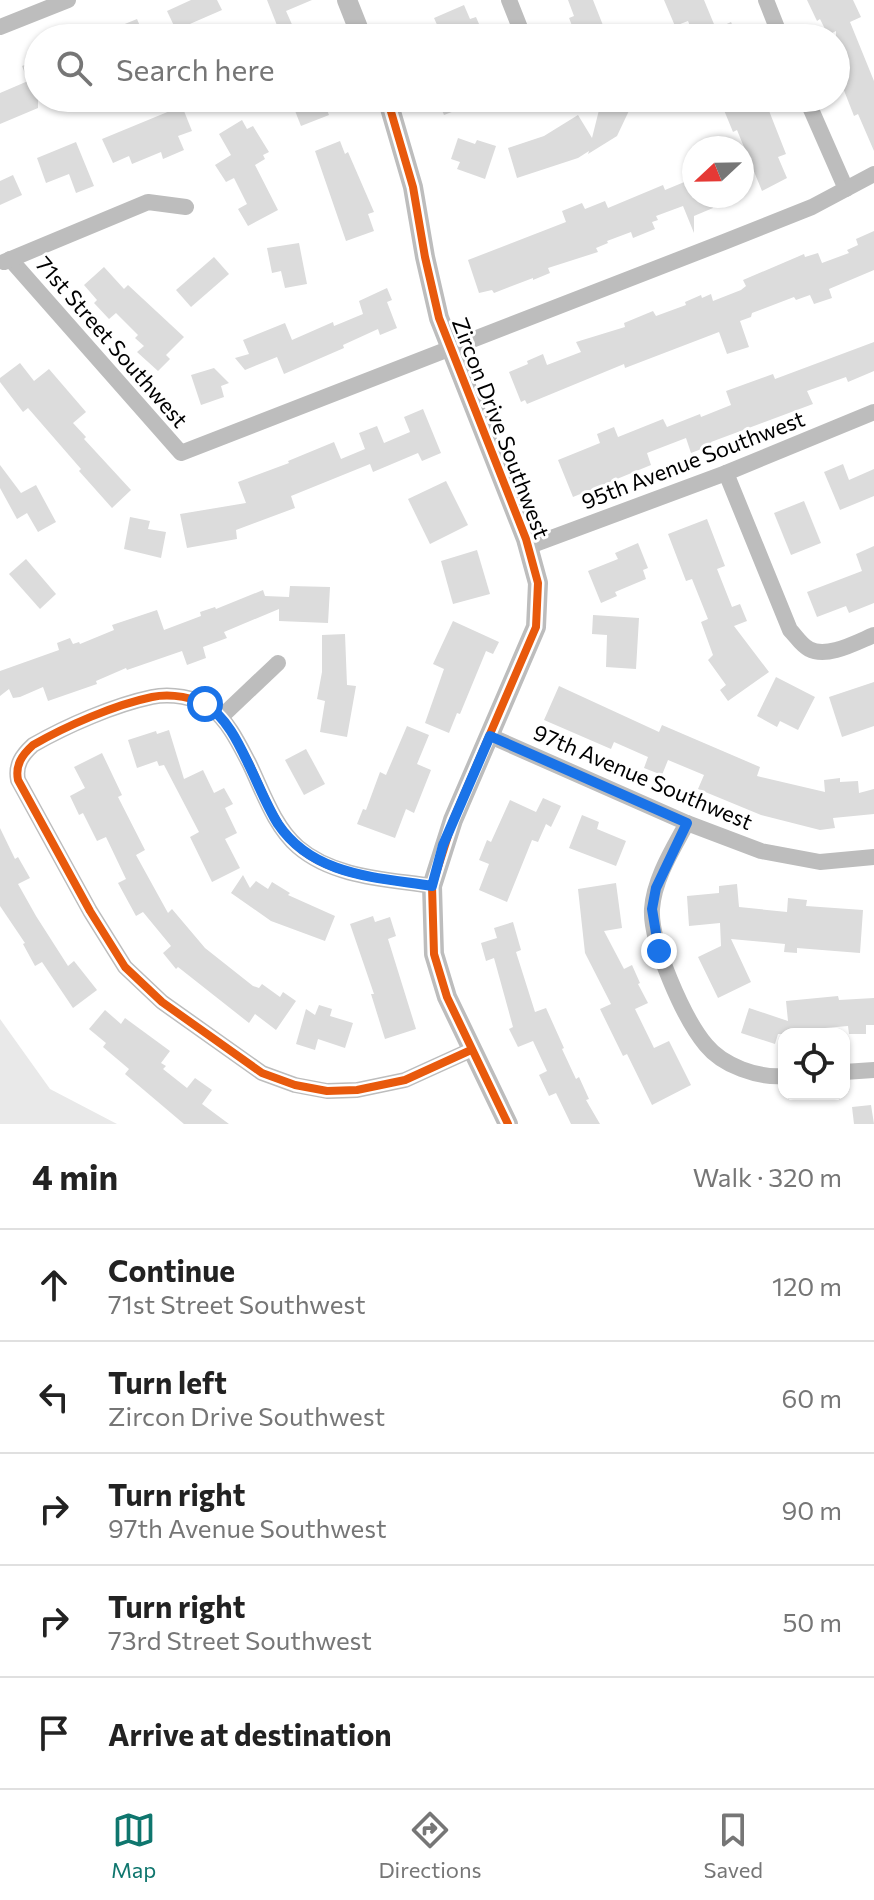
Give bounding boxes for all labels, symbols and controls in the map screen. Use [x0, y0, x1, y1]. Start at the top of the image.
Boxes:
search box [24, 24, 850, 112]
icon: search [52, 46, 96, 90]
text: Search here [116, 50, 275, 87]
north arrow [682, 136, 754, 208]
street label: 71st Street Southwest [31, 251, 194, 433]
street label: Zircon Drive Southwest [447, 313, 556, 542]
street label: 95th Avenue Southwest [577, 404, 808, 515]
route start [187, 686, 223, 722]
street label: 97th Avenue Southwest [529, 718, 757, 835]
route end [641, 933, 677, 969]
map controls [778, 1028, 850, 1100]
button: locate [778, 1028, 850, 1100]
text: 4 min [32, 1155, 118, 1197]
text: Walk · 320 m [693, 1161, 842, 1192]
text: Continue [108, 1251, 235, 1288]
icon: ahead [32, 1263, 76, 1307]
text: 120 m [772, 1270, 842, 1301]
text: 71st Street Southwest [108, 1288, 366, 1319]
text: Turn left [108, 1363, 227, 1400]
icon: left [32, 1375, 76, 1419]
text: 60 m [782, 1382, 842, 1413]
text: Zircon Drive Southwest [108, 1400, 385, 1431]
text: Turn right [108, 1475, 245, 1512]
icon: right [32, 1487, 76, 1531]
text: 90 m [782, 1494, 842, 1525]
text: 97th Avenue Southwest [108, 1512, 387, 1543]
text: Turn right [108, 1587, 245, 1624]
icon: right [32, 1599, 76, 1643]
text: 50 m [782, 1606, 842, 1637]
text: 73rd Street Southwest [108, 1624, 372, 1655]
icon: arrive [32, 1711, 76, 1755]
text: Arrive at destination [108, 1715, 392, 1752]
tab: Map [111, 1808, 156, 1883]
tab: Directions [378, 1808, 482, 1883]
tab: Saved [704, 1808, 763, 1883]

